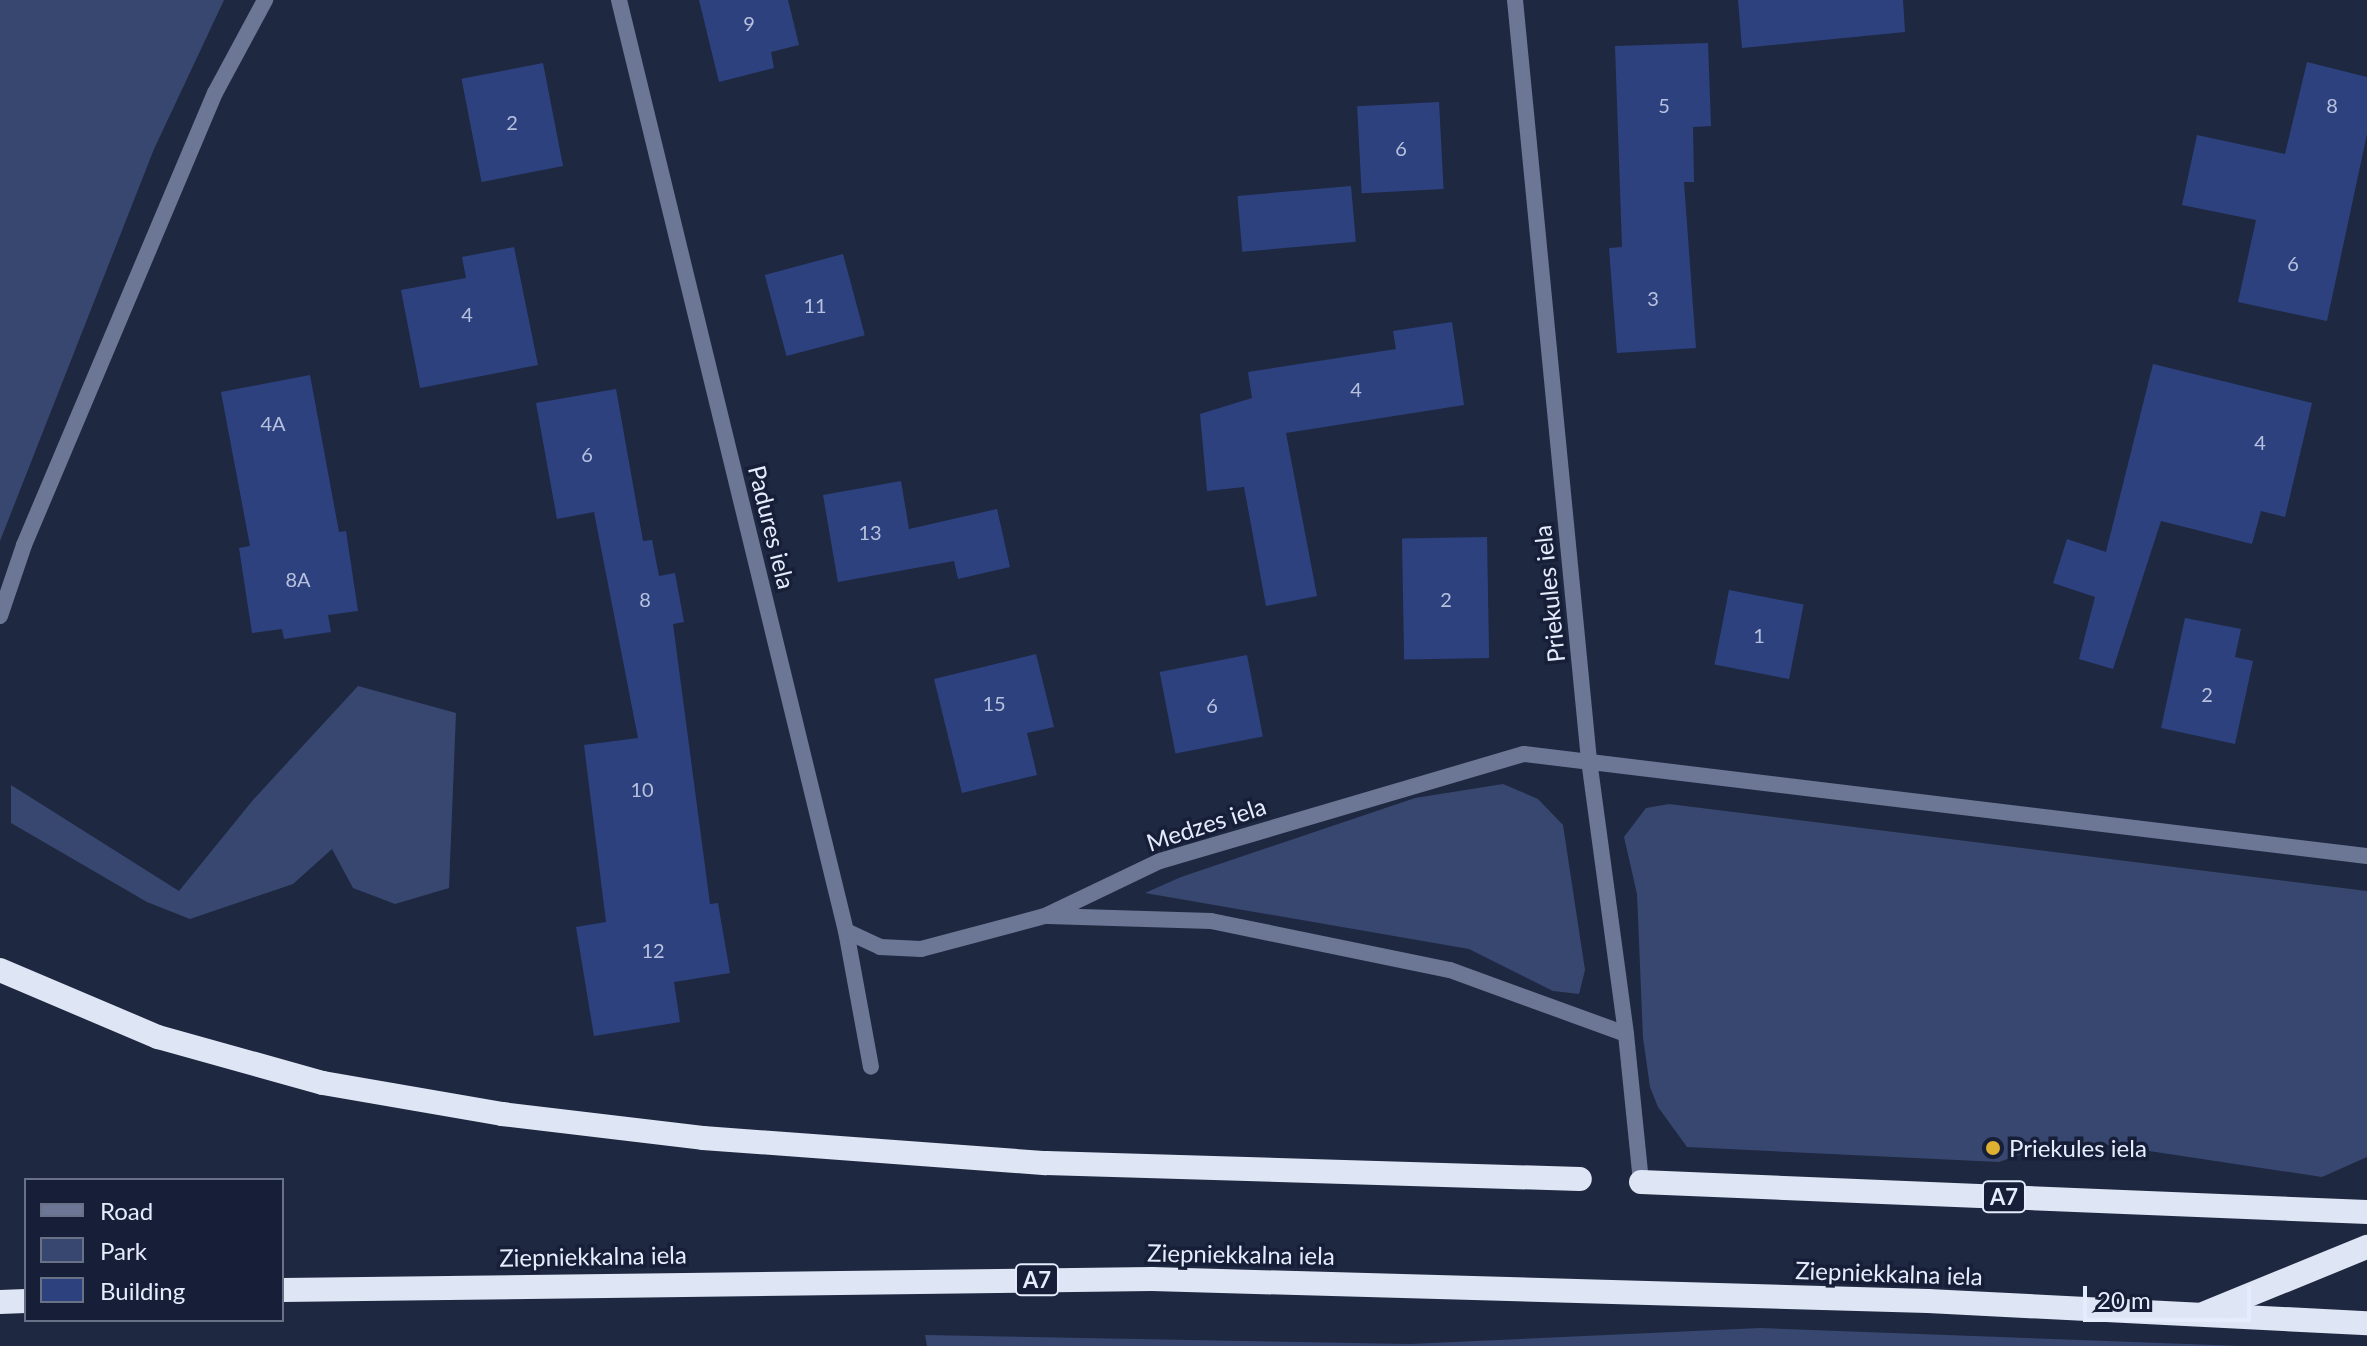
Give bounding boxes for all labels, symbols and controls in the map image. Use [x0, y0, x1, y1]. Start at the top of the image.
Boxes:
house number: 9 [743, 11, 755, 35]
house number: 5 [1658, 93, 1670, 117]
house number: 8 [2326, 93, 2338, 117]
house number: 2 [506, 110, 518, 134]
house number: 6 [1395, 136, 1407, 160]
house number: 6 [2287, 251, 2299, 275]
house number: 3 [1647, 286, 1659, 310]
house number: 11 [803, 293, 827, 317]
house number: 4 [461, 302, 473, 326]
house number: 4 [1350, 377, 1362, 401]
house number: 4A [260, 411, 286, 435]
house number: 4 [2254, 430, 2266, 454]
house number: 6 [581, 442, 593, 466]
street label: Padures iela [743, 462, 801, 592]
house number: 13 [858, 520, 882, 544]
street label: Priekules iela [1527, 524, 1571, 664]
house number: 8A [285, 567, 311, 591]
house number: 8 [639, 587, 651, 611]
house number: 2 [1440, 587, 1452, 611]
house number: 1 [1753, 623, 1765, 647]
house number: 2 [2201, 682, 2213, 706]
house number: 15 [982, 691, 1006, 715]
house number: 6 [1206, 693, 1218, 717]
house number: 10 [630, 777, 654, 801]
street label: Medzes iela [1143, 791, 1269, 857]
house number: 12 [641, 938, 665, 962]
place label: Priekules iela [2009, 1134, 2147, 1162]
marker: Priekules iela [1984, 1139, 2002, 1157]
legend [24, 1178, 284, 1322]
road number: A7 [1980, 1179, 2028, 1215]
text: Road [100, 1196, 153, 1225]
text: Park [100, 1236, 147, 1265]
street label: Ziepniekkalna iela [1147, 1238, 1335, 1270]
street label: Ziepniekkalna iela [499, 1240, 687, 1272]
street label: Ziepniekkalna iela [1795, 1255, 1983, 1291]
road number: A7 [1013, 1262, 1061, 1298]
scale bar [2087, 1270, 2255, 1320]
text: Building [100, 1276, 185, 1305]
text: 20 m [2097, 1285, 2151, 1314]

